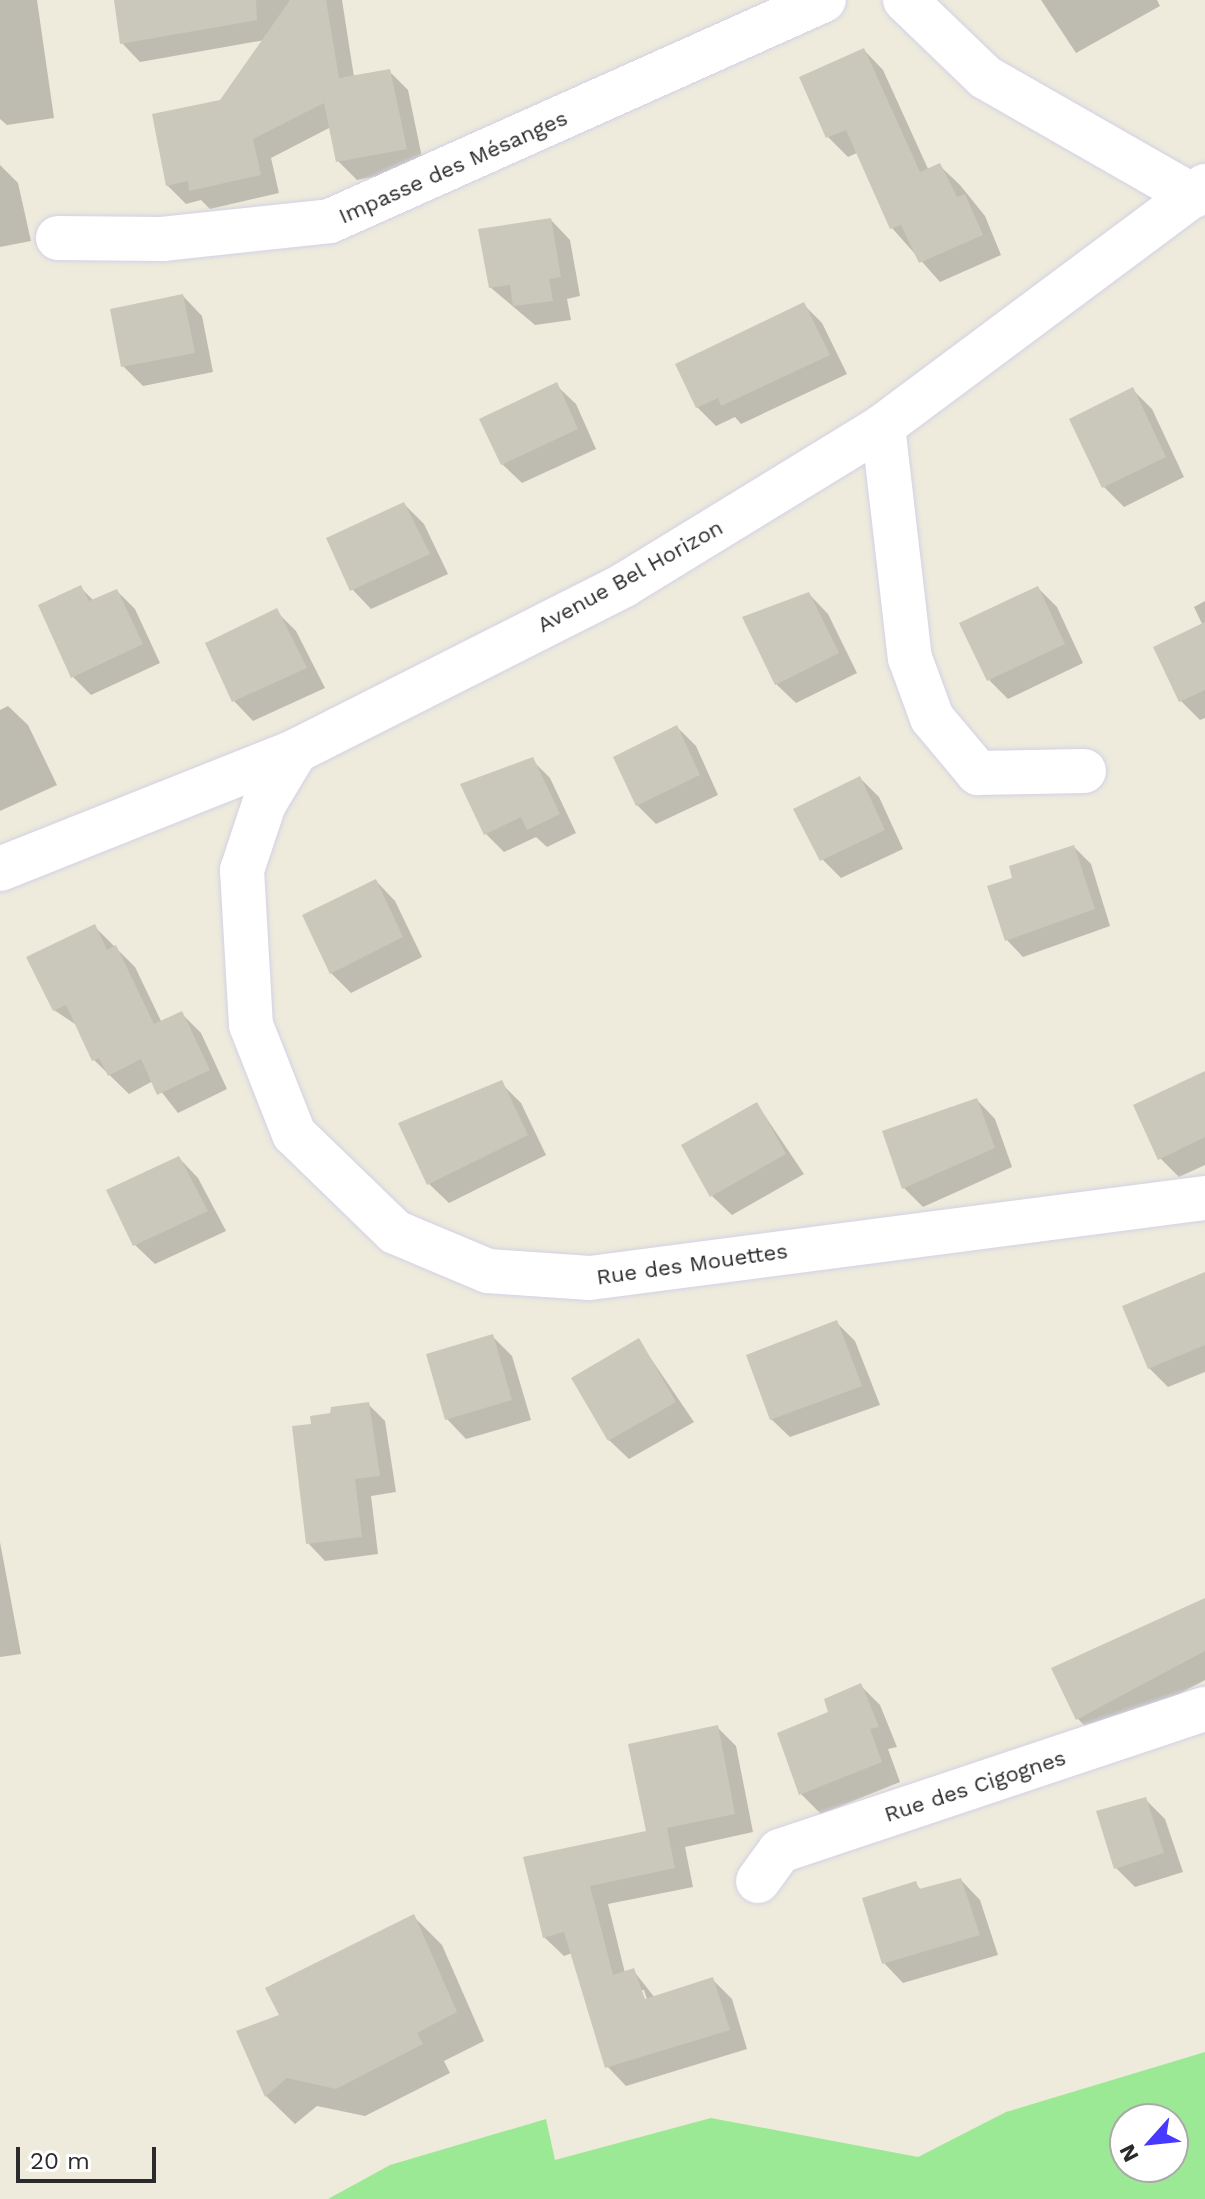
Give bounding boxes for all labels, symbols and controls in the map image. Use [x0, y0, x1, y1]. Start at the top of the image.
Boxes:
street label: Impasse des Mésanges [335, 105, 571, 229]
street label: Avenue Bel Horizon [532, 514, 728, 638]
street label: Rue des Mouettes [595, 1238, 789, 1290]
street label: Rue des Cigognes [881, 1744, 1069, 1828]
north arrow [1109, 2103, 1189, 2183]
scale bar [20, 2131, 160, 2181]
text: N [1114, 2140, 1144, 2166]
text: 20 m [30, 2147, 90, 2175]

